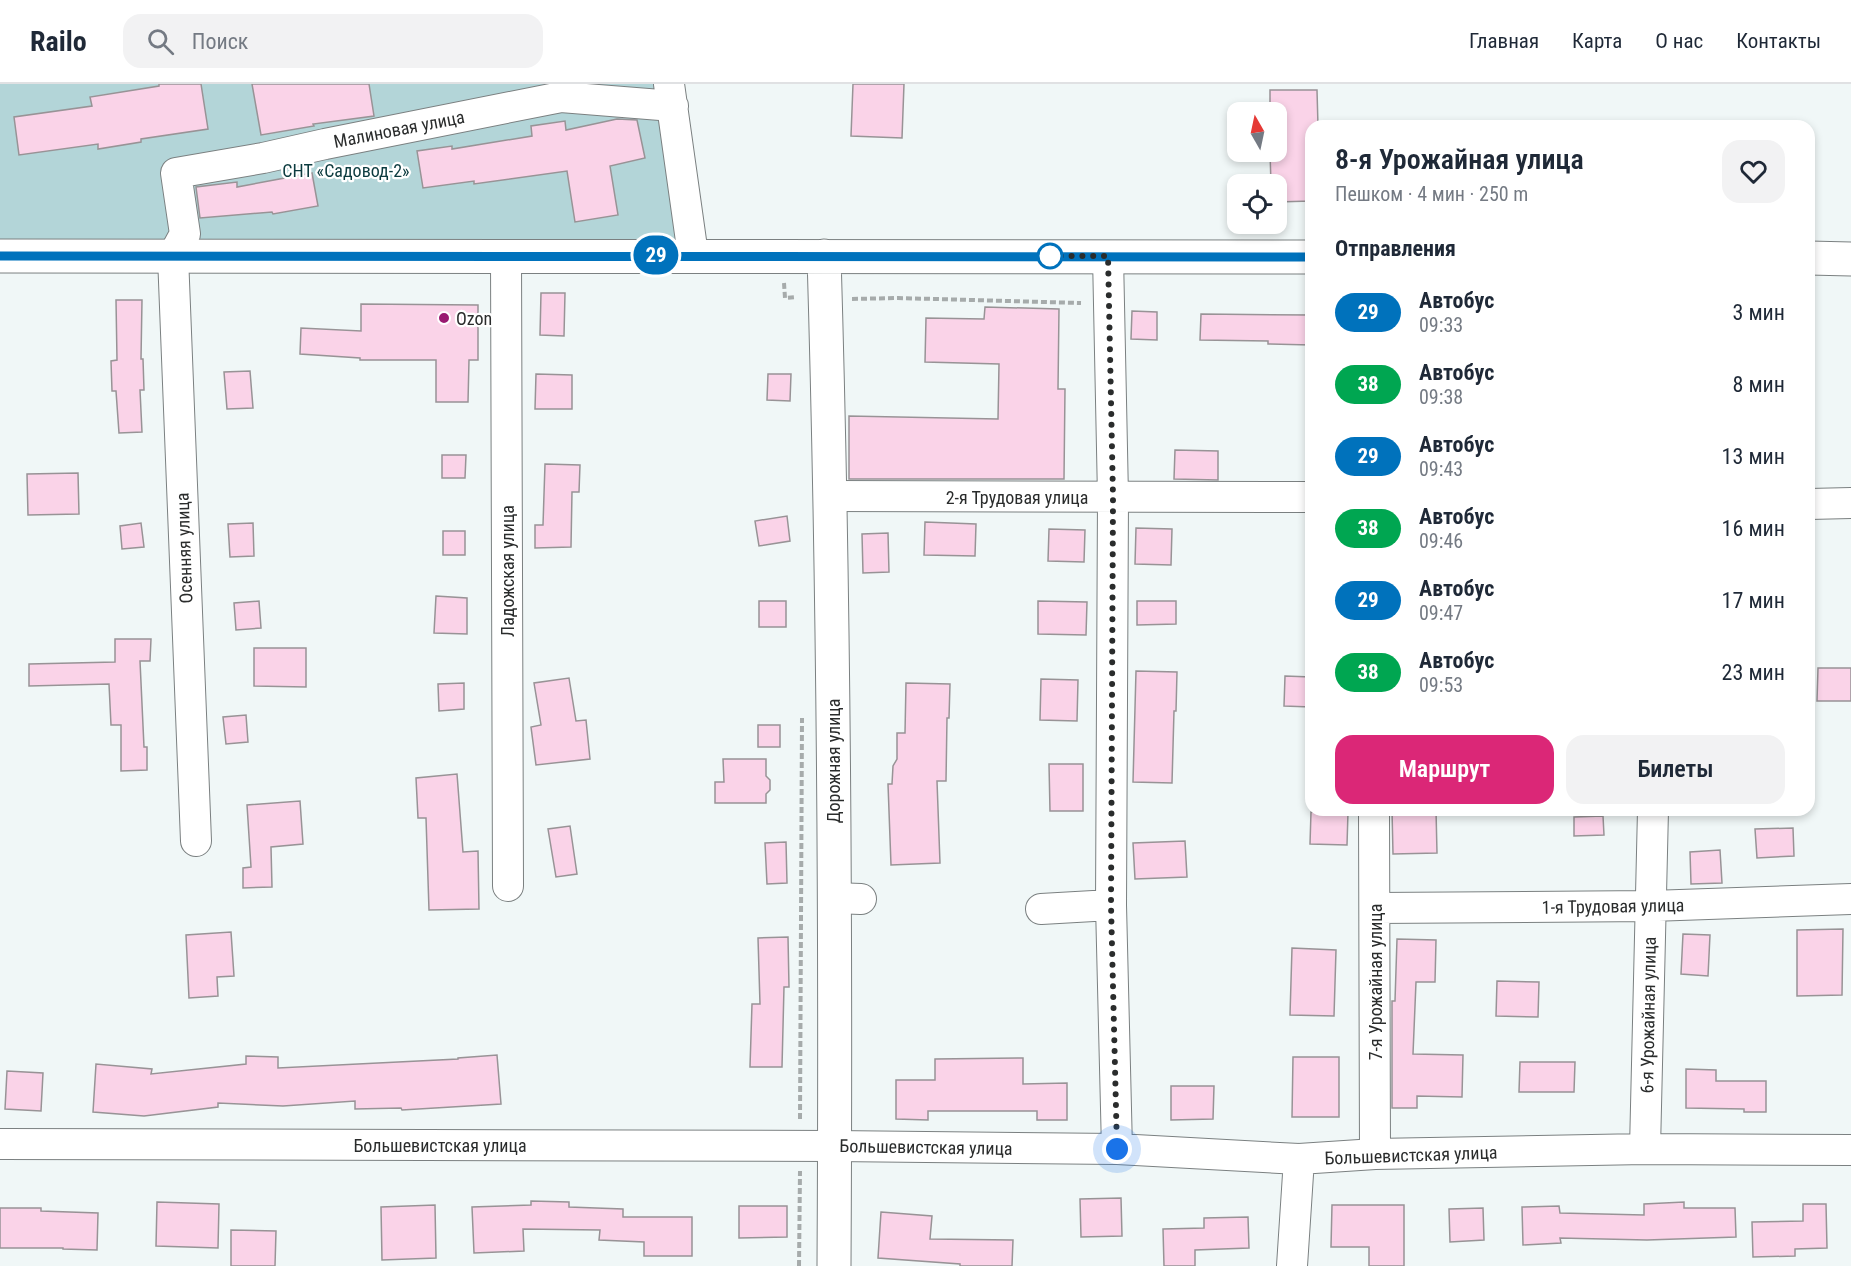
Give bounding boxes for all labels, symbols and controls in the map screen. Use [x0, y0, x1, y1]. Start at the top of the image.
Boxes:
search box [123, 14, 543, 68]
text: Railo [30, 25, 87, 58]
icon: search [144, 25, 177, 58]
text: Поиск [192, 29, 248, 54]
text: Главная [1469, 29, 1539, 53]
text: Карта [1572, 29, 1622, 53]
text: О нас [1655, 29, 1703, 53]
text: Контакты [1736, 29, 1821, 53]
north arrow [1227, 102, 1287, 162]
map controls [1227, 102, 1287, 234]
street label: Малиновая улица [332, 106, 466, 152]
button: heart [1722, 140, 1785, 203]
text: 8-я Урожайная улица [1335, 143, 1584, 176]
park label: СНТ «Садовод-2» [282, 160, 410, 181]
button: locate [1227, 174, 1287, 234]
text: Пешком · 4 мин · 250 m [1335, 182, 1528, 206]
line badge: 29 [629, 236, 683, 274]
text: Отправления [1335, 236, 1456, 261]
text: 29 [645, 243, 667, 267]
unlabelled marker [1037, 243, 1063, 269]
text: Автобус [1419, 288, 1494, 313]
text: 29 [1357, 300, 1379, 324]
text: 3 мин [1732, 300, 1785, 325]
place label: Ozon [456, 308, 492, 329]
marker: Ozon [437, 311, 451, 325]
text: 09:33 [1419, 313, 1463, 337]
text: Автобус [1419, 360, 1494, 385]
text: 38 [1357, 372, 1379, 396]
text: 8 мин [1732, 372, 1785, 397]
text: 09:38 [1419, 385, 1463, 409]
text: Автобус [1419, 432, 1494, 457]
text: 29 [1357, 444, 1379, 468]
text: 13 мин [1722, 444, 1785, 469]
text: 09:43 [1419, 457, 1463, 481]
street label: 2-я Трудовая улица [946, 487, 1088, 508]
street label: Осенняя улица [172, 492, 196, 604]
text: Автобус [1419, 504, 1494, 529]
street label: Ладожская улица [497, 505, 518, 637]
text: 38 [1357, 516, 1379, 540]
text: 16 мин [1722, 516, 1785, 541]
text: 09:46 [1419, 529, 1463, 553]
text: Автобус [1419, 576, 1494, 601]
text: 29 [1357, 588, 1379, 612]
text: 17 мин [1722, 588, 1785, 613]
text: 09:47 [1419, 601, 1463, 625]
text: Автобус [1419, 648, 1494, 673]
text: 38 [1357, 660, 1379, 684]
text: 23 мин [1722, 660, 1785, 685]
text: 09:53 [1419, 673, 1463, 697]
street label: Дорожная улица [823, 699, 844, 823]
button: Маршрут [1335, 735, 1554, 804]
button: Билеты [1566, 735, 1785, 804]
street label: 1-я Трудовая улица [1541, 894, 1685, 918]
street label: 7-я Урожайная улица [1365, 904, 1386, 1060]
street label: 6-я Урожайная улица [1636, 936, 1660, 1094]
your location [1102, 1134, 1132, 1164]
street label: Большевистская улица [353, 1135, 527, 1156]
street label: Большевистская улица [839, 1135, 1013, 1159]
street label: Большевистская улица [1324, 1141, 1498, 1169]

